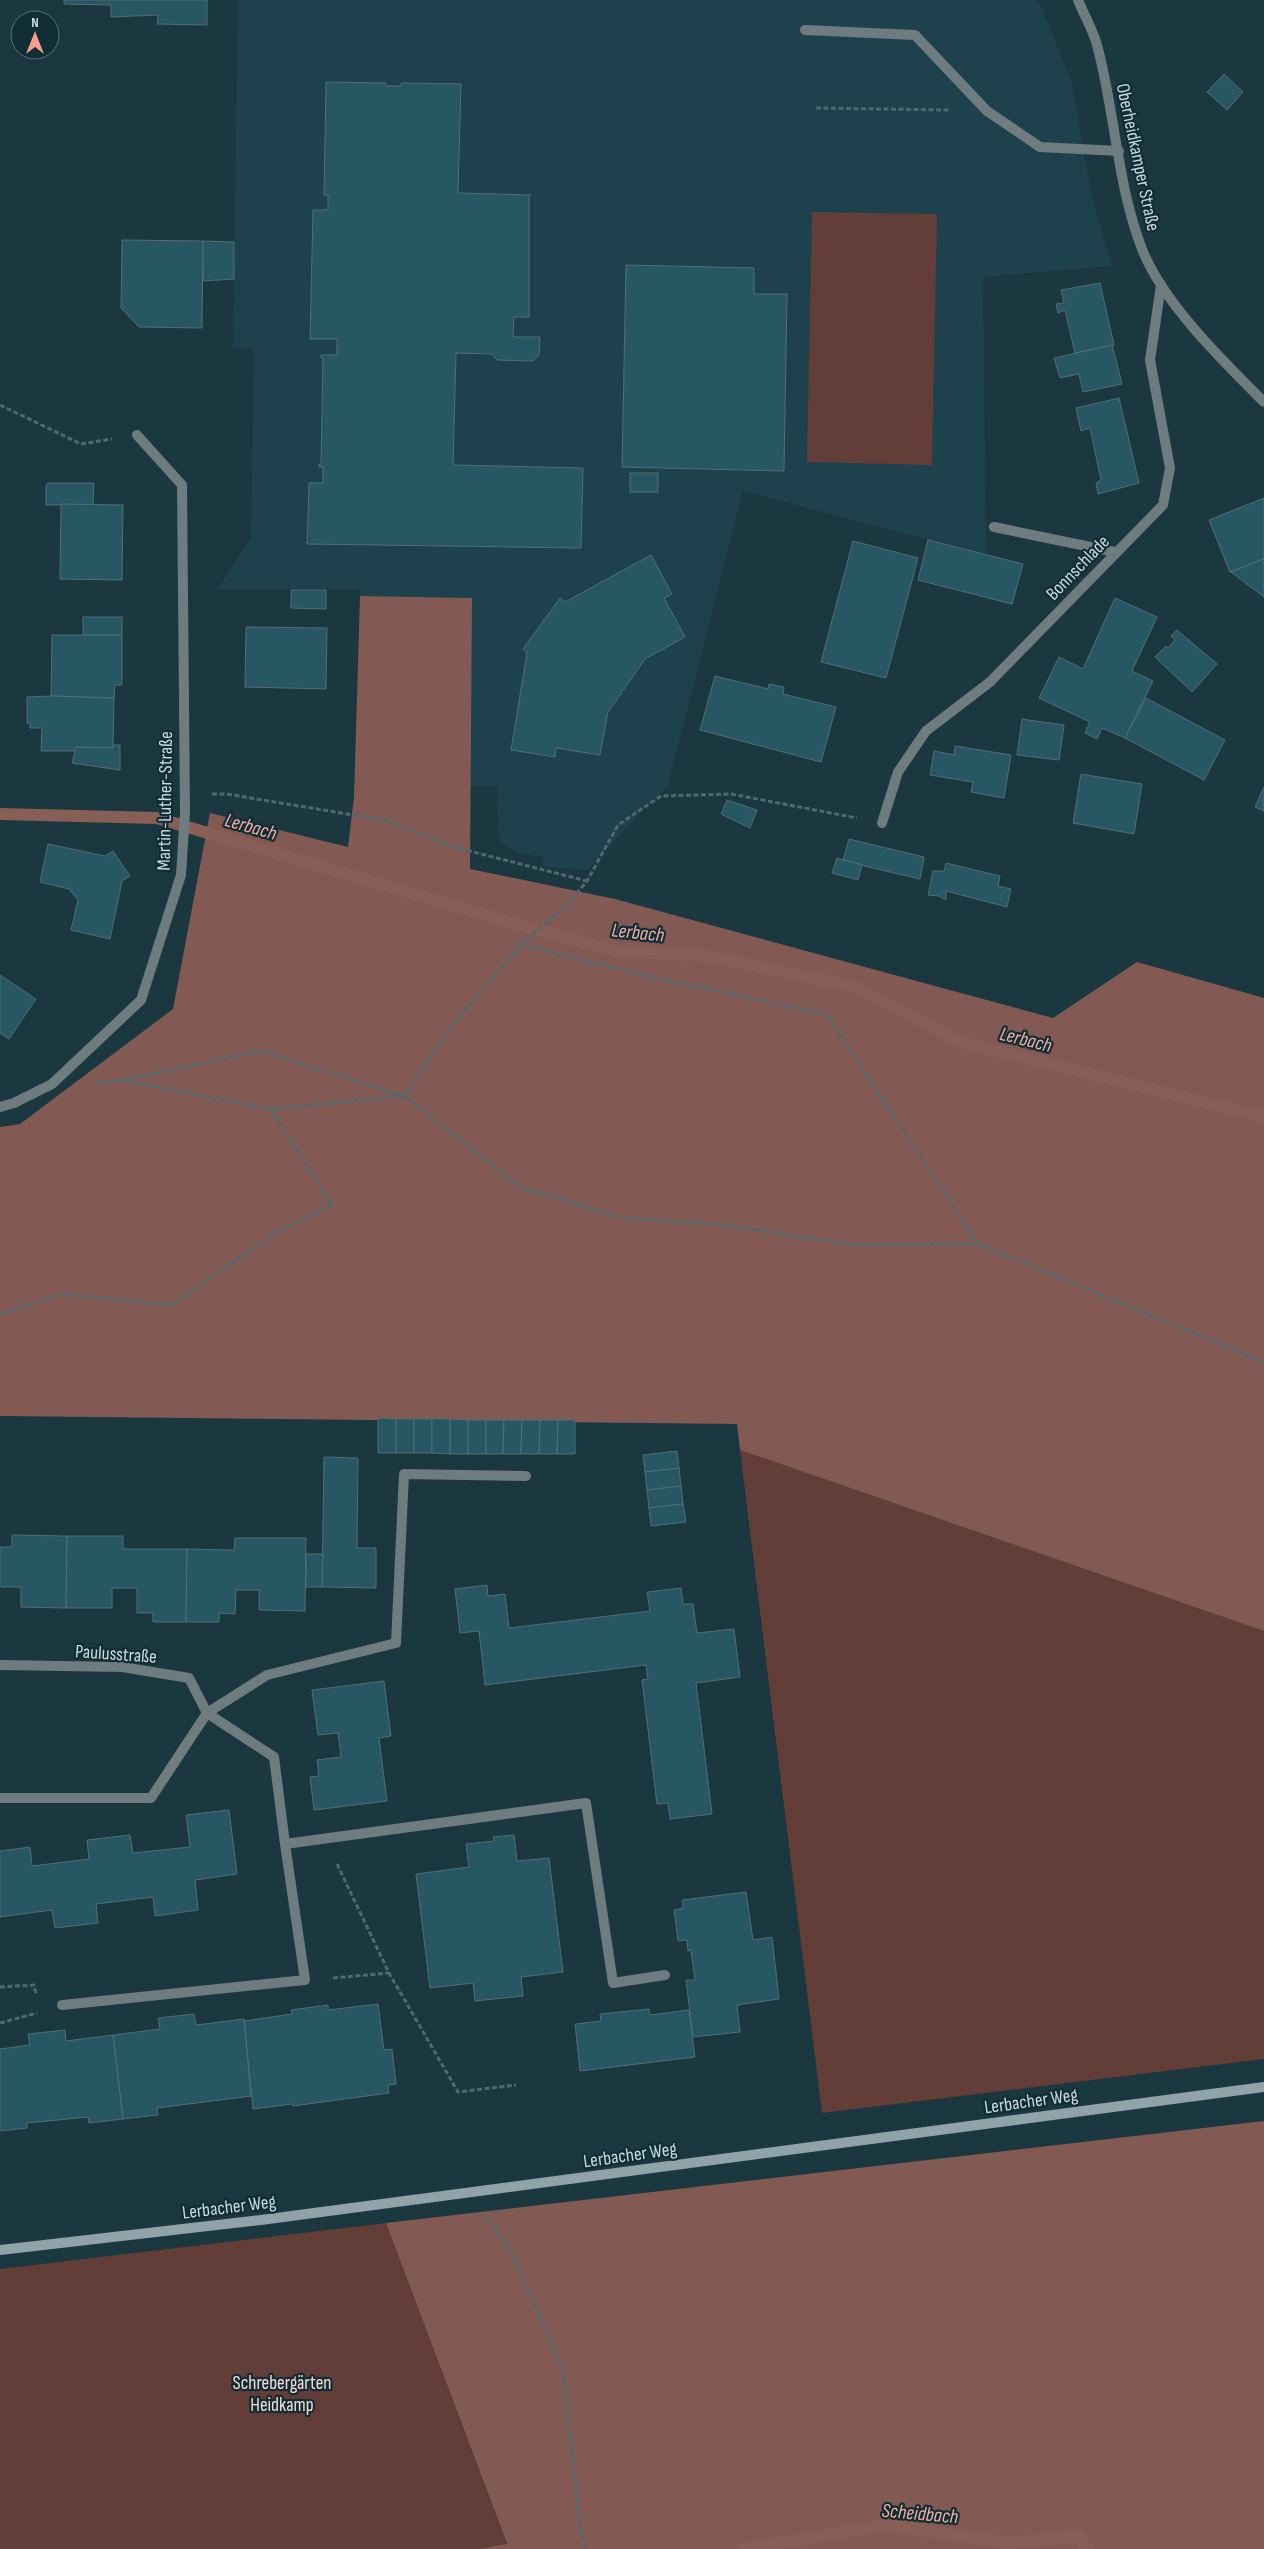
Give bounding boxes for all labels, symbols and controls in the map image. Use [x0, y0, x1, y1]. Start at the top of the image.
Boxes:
north arrow [10, 10, 60, 60]
text: N [31, 14, 39, 31]
street label: Oberheidkamper Straße [1111, 81, 1164, 233]
street label: Bonnschlade [1041, 531, 1115, 605]
street label: Martin-Luther-Straße [153, 731, 178, 871]
water label: Lerbach [222, 808, 279, 846]
water label: Lerbach [610, 918, 665, 948]
water label: Lerbach [997, 1022, 1054, 1058]
street label: Paulusstraße [74, 1640, 158, 1669]
street label: Lerbacher Weg [983, 2083, 1080, 2119]
street label: Lerbacher Weg [582, 2137, 679, 2173]
street label: Lerbacher Weg [181, 2190, 278, 2225]
park label: Schrebergärten Heidkamp [233, 2372, 331, 2417]
water label: Scheidbach [881, 2499, 959, 2529]

